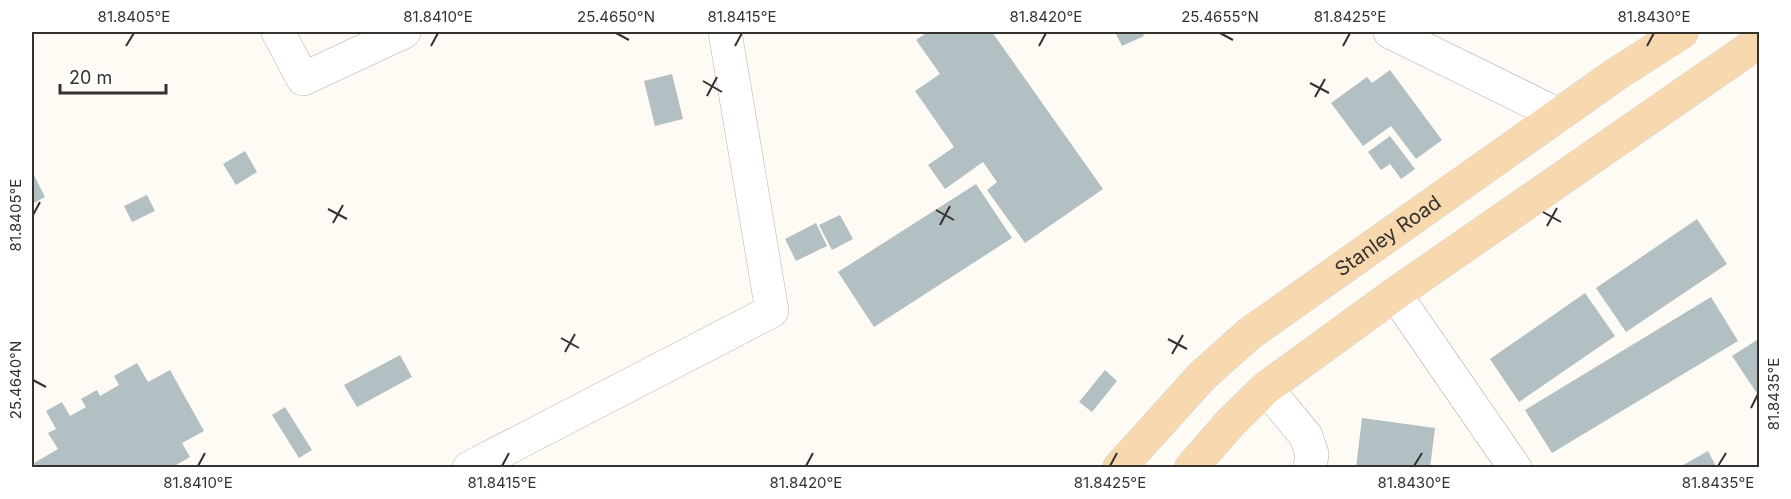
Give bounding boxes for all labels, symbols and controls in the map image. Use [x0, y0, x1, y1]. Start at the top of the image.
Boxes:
text: 81.8405°E [98, 7, 170, 26]
text: 81.8410°E [403, 7, 473, 26]
text: 25.4650°N [577, 7, 655, 26]
text: 81.8415°E [707, 7, 777, 26]
text: 81.8420°E [1010, 7, 1082, 26]
text: 25.4655°N [1181, 7, 1259, 26]
text: 81.8425°E [1314, 7, 1386, 26]
text: 81.8430°E [1618, 7, 1690, 26]
scale bar [60, 57, 166, 95]
text: 20 m [69, 67, 112, 88]
text: 81.8405°E [6, 179, 25, 251]
street label: Stanley Road [1330, 190, 1445, 281]
text: 25.4640°N [6, 341, 25, 419]
text: 81.8435°E [1764, 358, 1783, 430]
text: 81.8410°E [163, 473, 233, 492]
text: 81.8415°E [467, 473, 537, 492]
text: 81.8420°E [770, 473, 842, 492]
text: 81.8425°E [1074, 473, 1146, 492]
text: 81.8430°E [1378, 473, 1450, 492]
text: 81.8435°E [1682, 473, 1754, 492]

